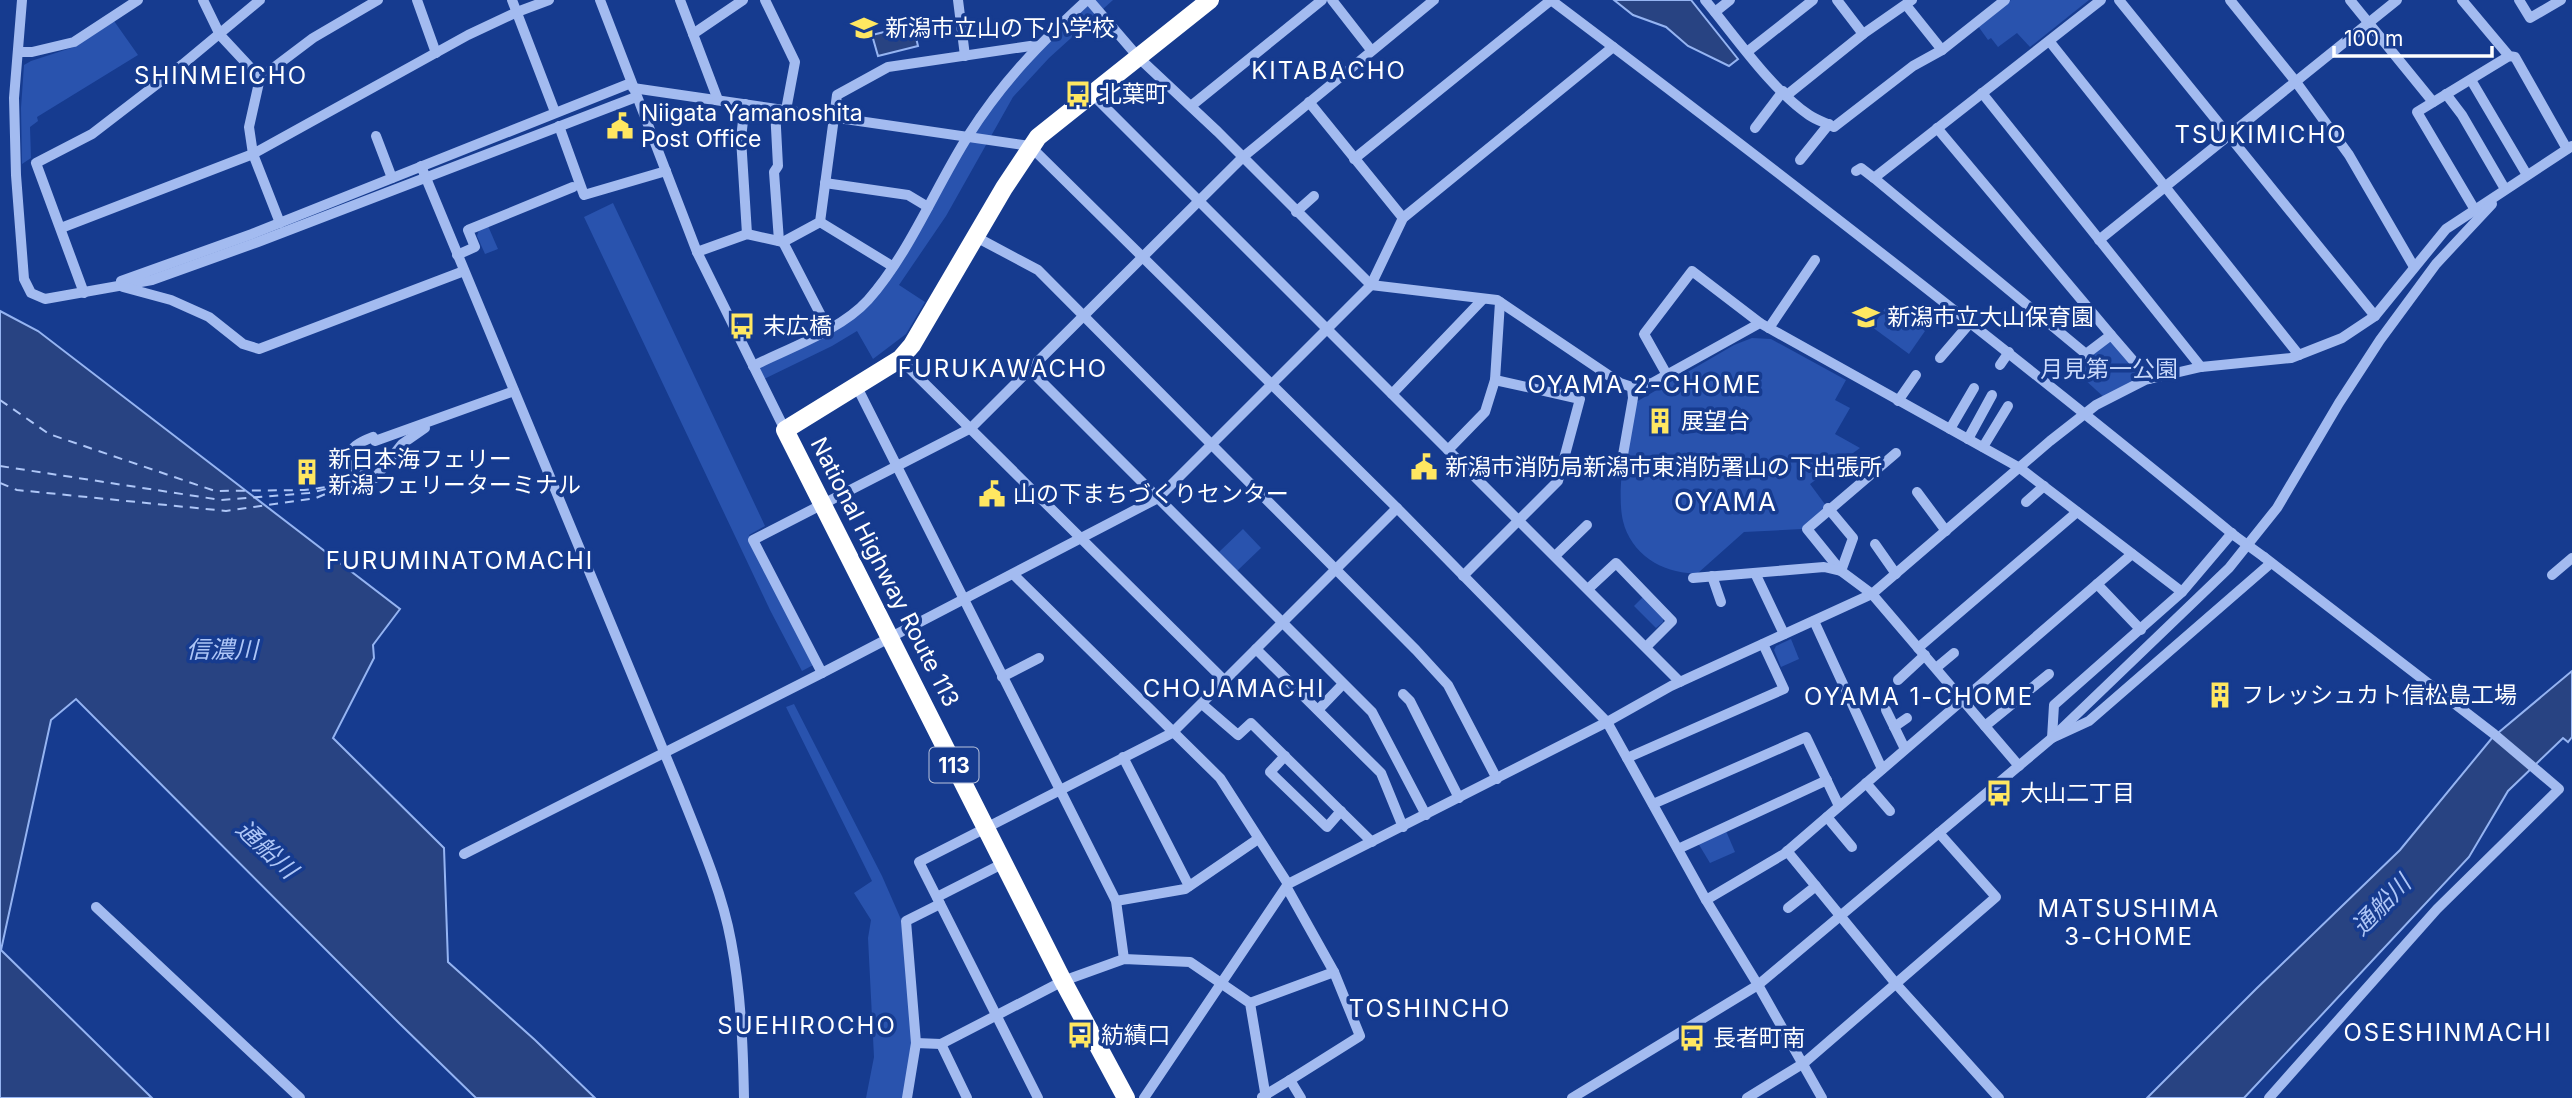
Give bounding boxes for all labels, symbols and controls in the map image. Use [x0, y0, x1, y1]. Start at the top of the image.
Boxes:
school or university icon: 新潟市立山の下小学校 [849, 13, 879, 43]
place label: 新潟市立山の下小学校 [885, 14, 1115, 42]
scale bar [2334, 14, 2492, 58]
text: 100 m [2344, 26, 2403, 51]
district label: KITABACHO [1251, 56, 1407, 85]
district label: SHINMEICHO [134, 61, 308, 90]
bus stop icon: 北葉町 [1063, 79, 1093, 109]
place label: 北葉町 [1099, 80, 1168, 108]
place label: Niigata Yamanoshita Post Office [641, 99, 863, 153]
public building icon: Niigata Yamanoshita Post Office [605, 111, 635, 141]
district label: TSUKIMICHO [2174, 120, 2348, 149]
school or university icon: 新潟市立大山保育園 [1851, 302, 1881, 332]
place label: 新潟市立大山保育園 [1887, 303, 2094, 331]
bus stop icon: 末広橋 [727, 311, 757, 341]
place label: 末広橋 [763, 312, 832, 340]
district label: FURUKAWACHO [898, 354, 1108, 383]
park label: 月見第一公園 [2040, 355, 2178, 383]
district label: OYAMA 2-CHOME [1527, 370, 1763, 399]
building icon: 展望台 [1645, 406, 1675, 436]
place label: 展望台 [1681, 407, 1750, 435]
street label: National Highway Route 113 [805, 433, 965, 711]
place label: 新日本海フェリー 新潟フェリーターミナル [328, 445, 581, 499]
public building icon: 新潟市消防局新潟市東消防署山の下出張所 [1409, 452, 1439, 482]
place label: 新潟市消防局新潟市東消防署山の下出張所 [1445, 453, 1882, 481]
building icon: 新日本海フェリー 新潟フェリーターミナル [292, 457, 322, 487]
public building icon: 山の下まちづくりセンター [977, 479, 1007, 509]
place label: 山の下まちづくりセンター [1013, 480, 1289, 508]
district label: OYAMA [1674, 486, 1778, 517]
district label: FURUMINATOMACHI [326, 546, 594, 575]
water label: 信濃川 [186, 635, 261, 664]
district label: CHOJAMACHI [1143, 674, 1325, 703]
building icon: フレッシュカト信松島工場 [2205, 680, 2235, 710]
place label: フレッシュカト信松島工場 [2241, 681, 2517, 709]
district label: OYAMA 1-CHOME [1804, 682, 2034, 711]
road number: 113 [930, 748, 978, 782]
bus stop icon: 大山二丁目 [1984, 778, 2014, 808]
place label: 大山二丁目 [2020, 779, 2135, 807]
water label: 通船川 [231, 814, 305, 886]
water label: 通船川 [2346, 867, 2419, 941]
district label: MATSUSHIMA 3-CHOME [2038, 894, 2220, 951]
district label: TOSHINCHO [1349, 994, 1511, 1023]
district label: SUEHIROCHO [717, 1011, 897, 1040]
district label: OSESHINMACHI [2343, 1018, 2553, 1047]
bus stop icon: 紡績口 [1065, 1020, 1095, 1050]
place label: 紡績口 [1101, 1021, 1170, 1049]
bus stop icon: 長者町南 [1677, 1023, 1707, 1053]
place label: 長者町南 [1713, 1024, 1805, 1052]

